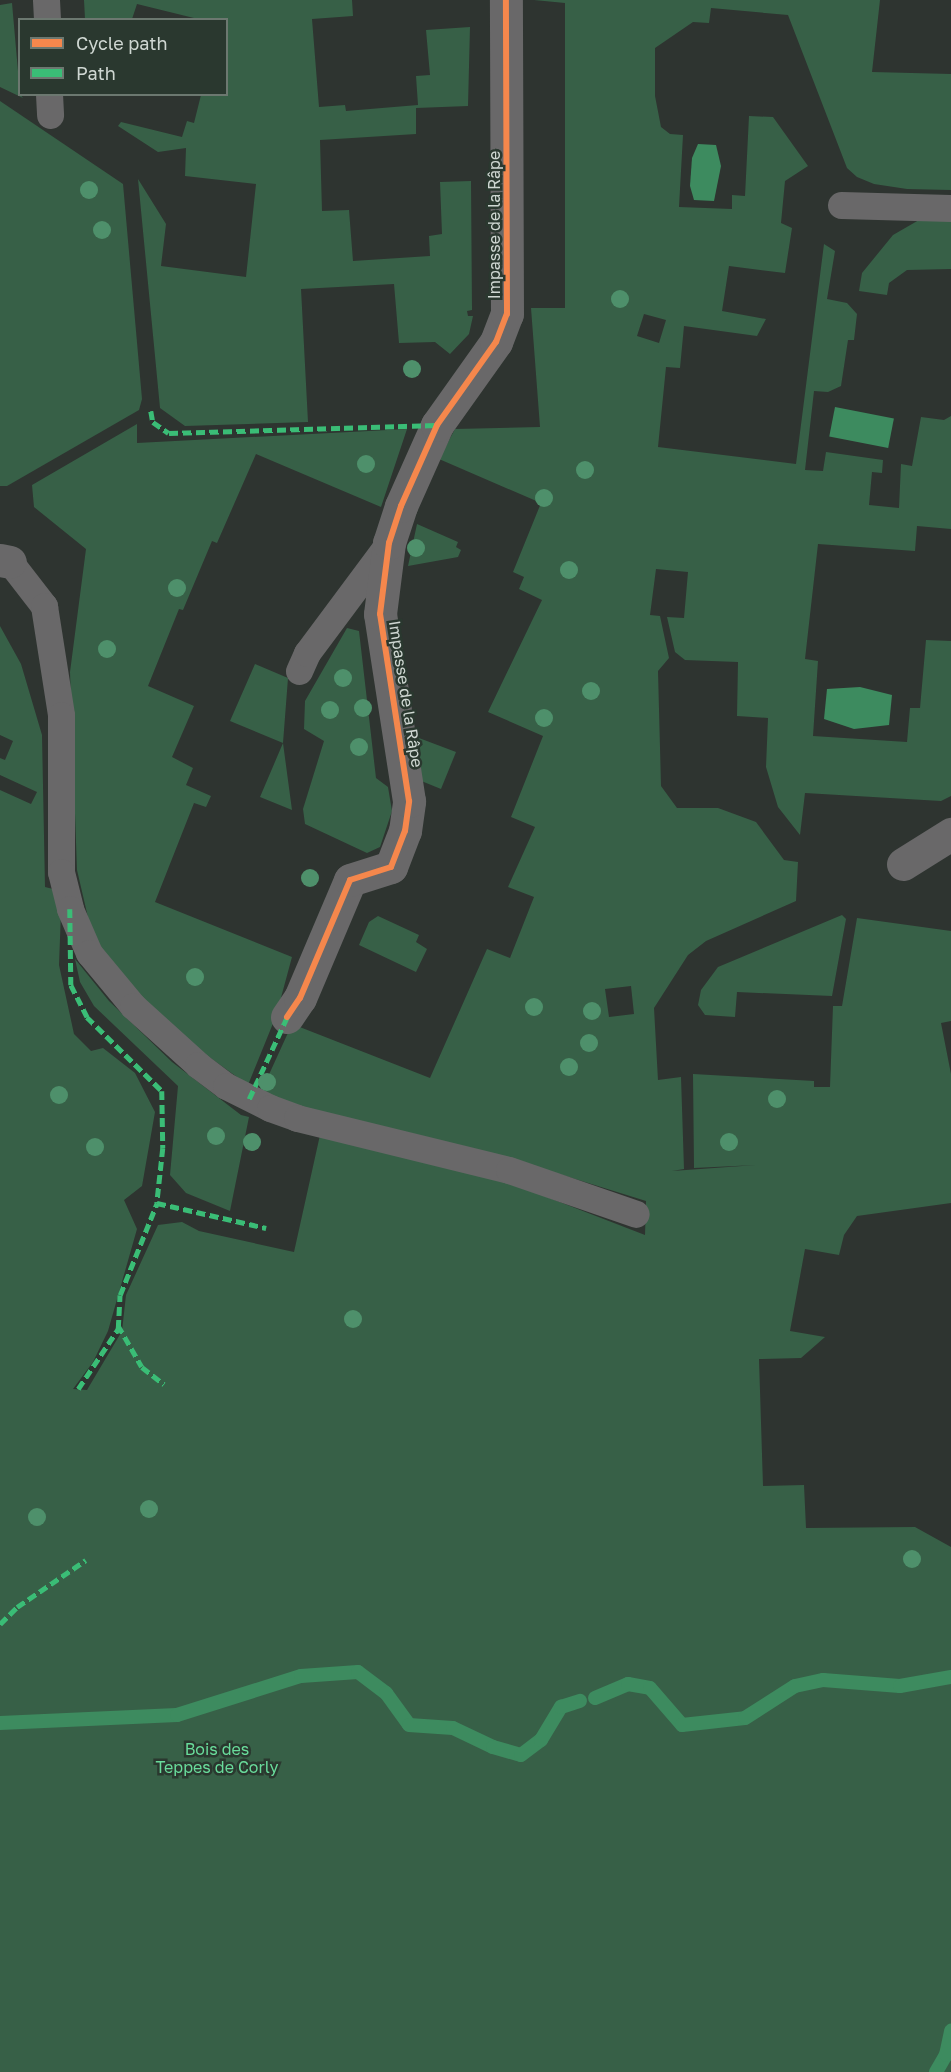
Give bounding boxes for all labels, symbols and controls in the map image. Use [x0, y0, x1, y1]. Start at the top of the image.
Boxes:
legend [18, 18, 228, 96]
text: Cycle path [76, 32, 168, 54]
text: Path [76, 62, 116, 84]
street label: Impasse de la Râpe [484, 151, 504, 299]
street label: Impasse de la Râpe [385, 619, 427, 769]
park label: Bois des Teppes de Corly [156, 1739, 278, 1777]

